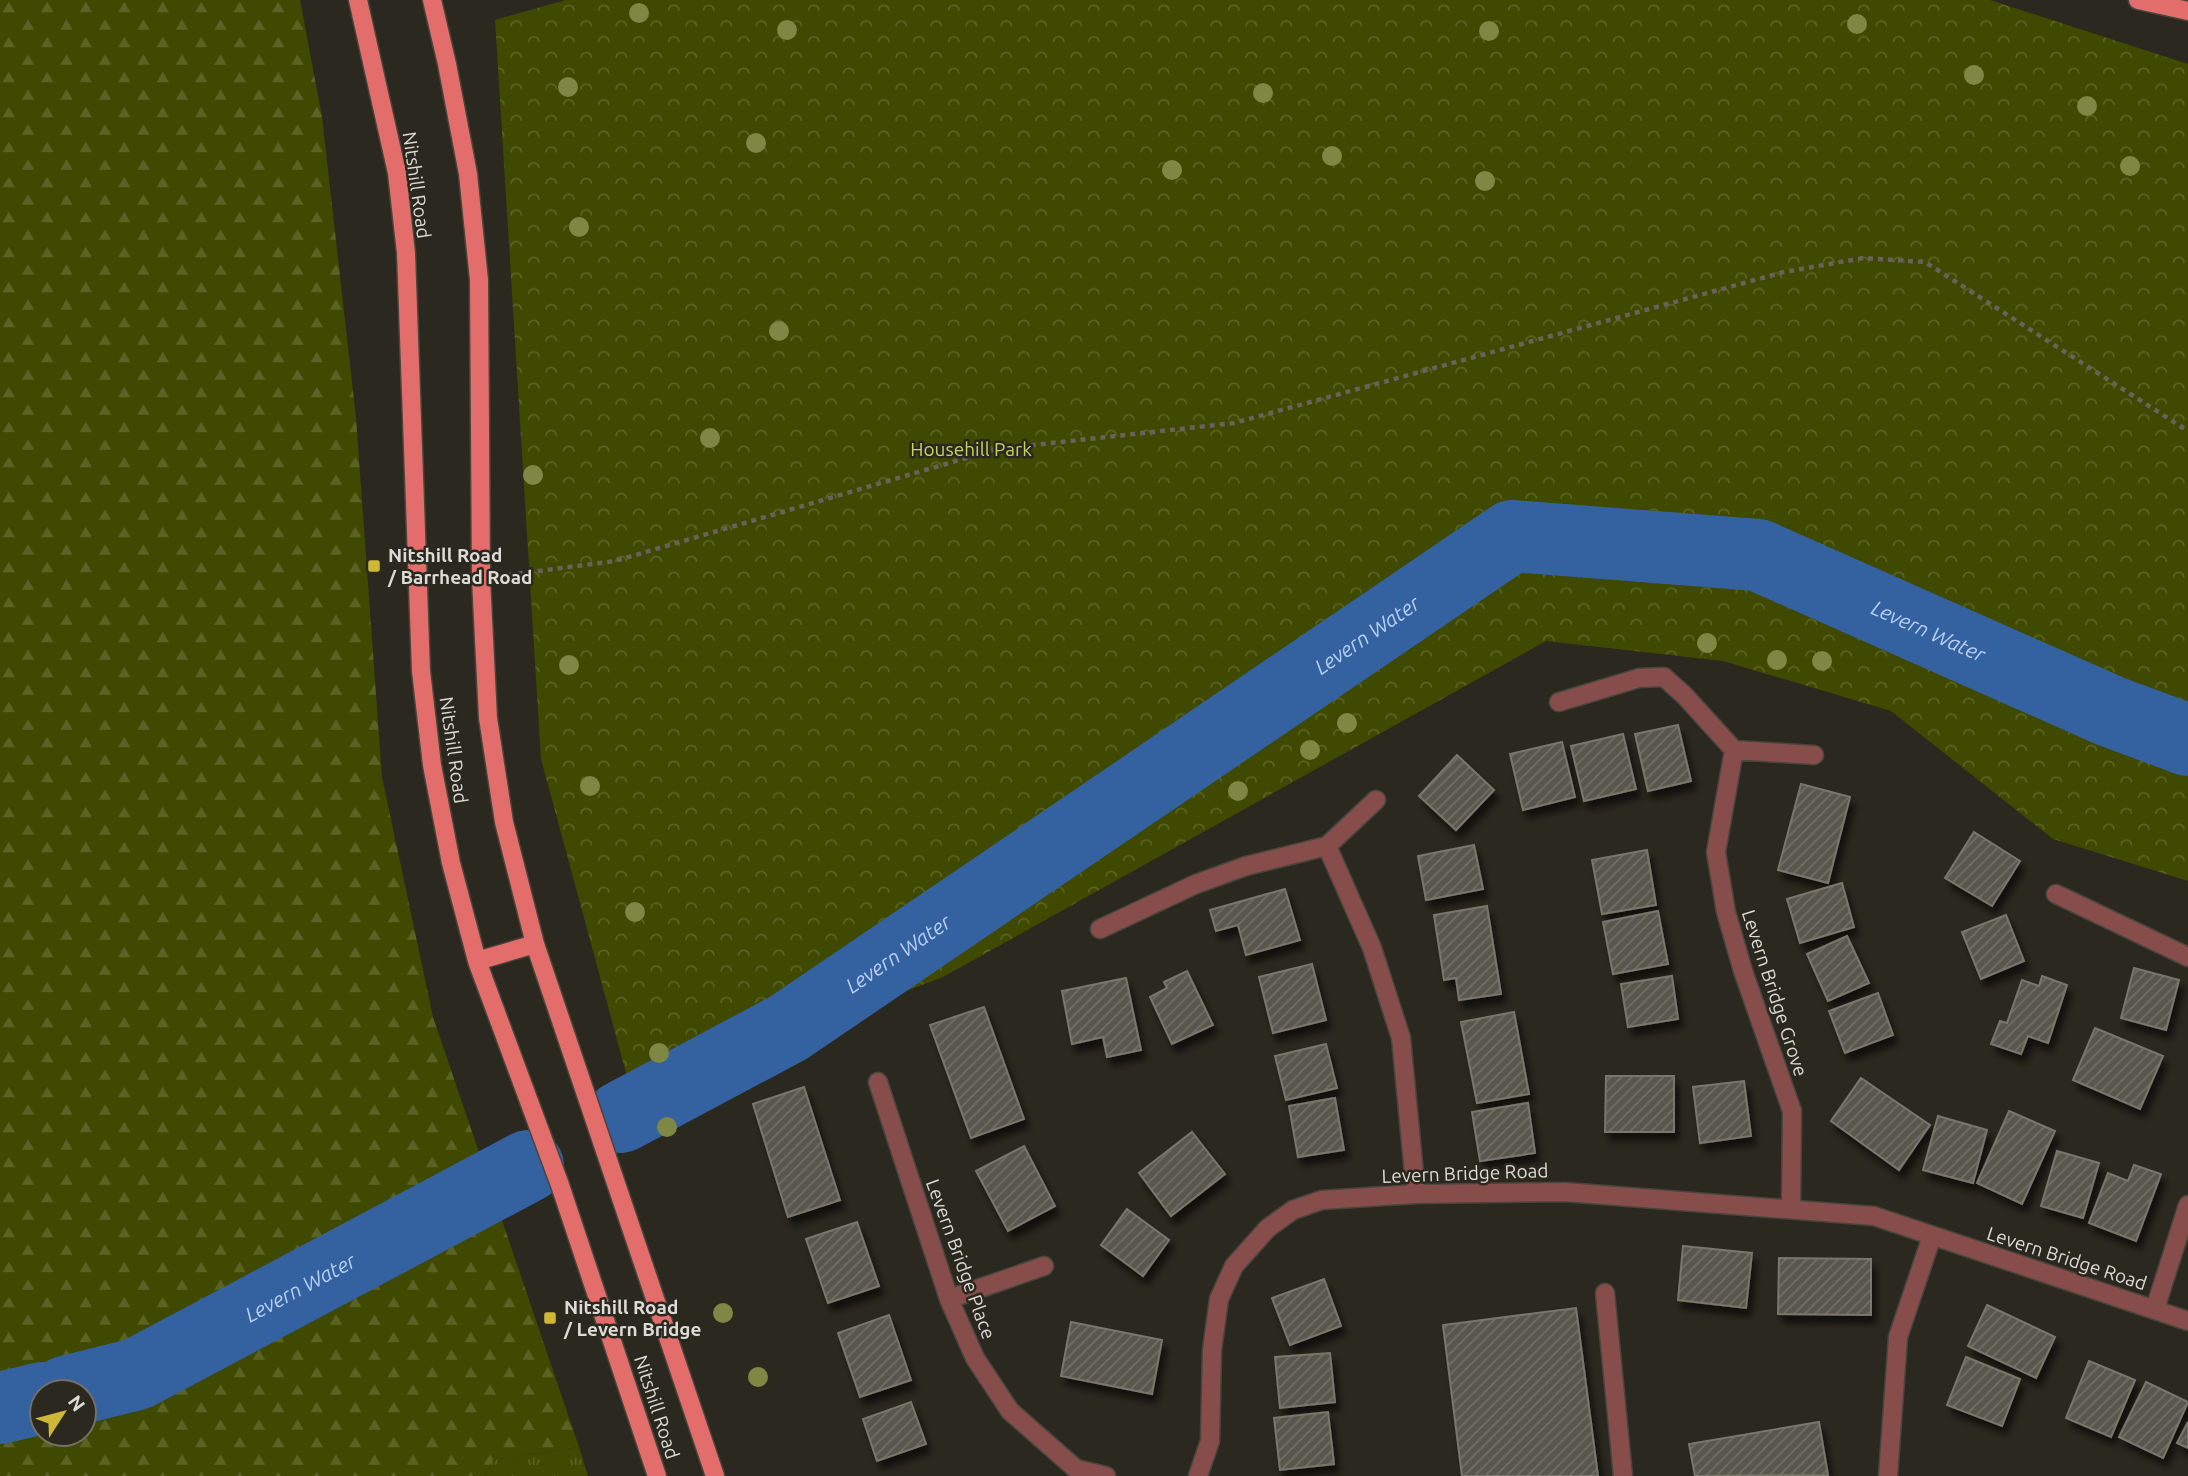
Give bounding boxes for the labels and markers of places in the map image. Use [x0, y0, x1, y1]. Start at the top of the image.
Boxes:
place label: Nitshill Road / Barrhead Road [387, 544, 533, 588]
marker: Nitshill Road / Barrhead Road [366, 558, 382, 574]
place label: Nitshill Road / Levern Bridge [563, 1296, 701, 1340]
marker: Nitshill Road / Levern Bridge [542, 1310, 558, 1326]

